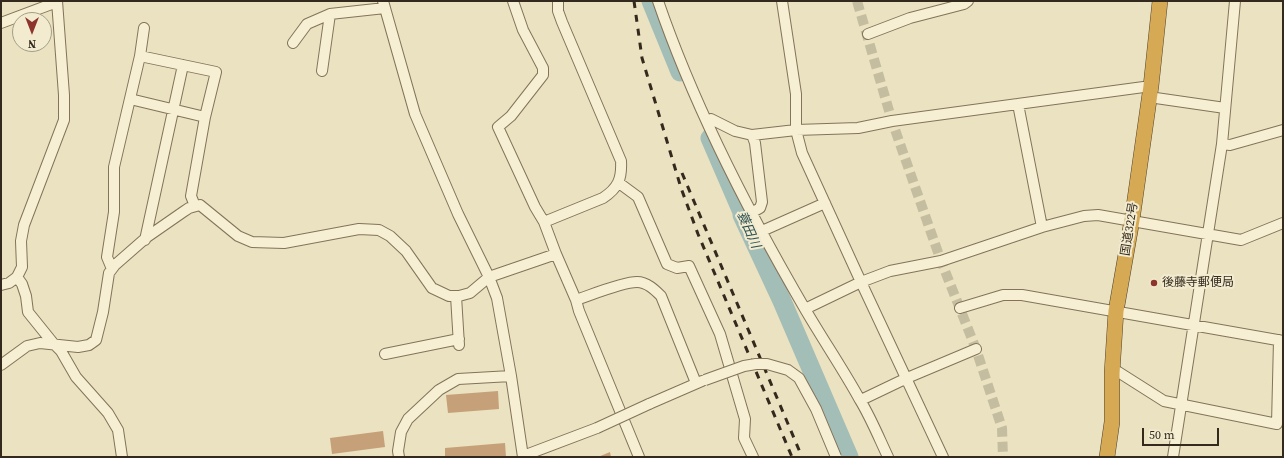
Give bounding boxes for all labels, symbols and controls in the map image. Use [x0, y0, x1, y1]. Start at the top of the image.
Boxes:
north arrow [12, 12, 52, 52]
text: N [28, 36, 36, 51]
street label: 国道322号 [1119, 201, 1141, 257]
water label: 蓑田川 [733, 209, 763, 251]
place label: 後藤寺郵便局 [1162, 276, 1234, 290]
marker: 後藤寺郵便局 [1149, 278, 1159, 288]
scale bar [1144, 420, 1221, 446]
text: 50 m [1149, 427, 1175, 443]

